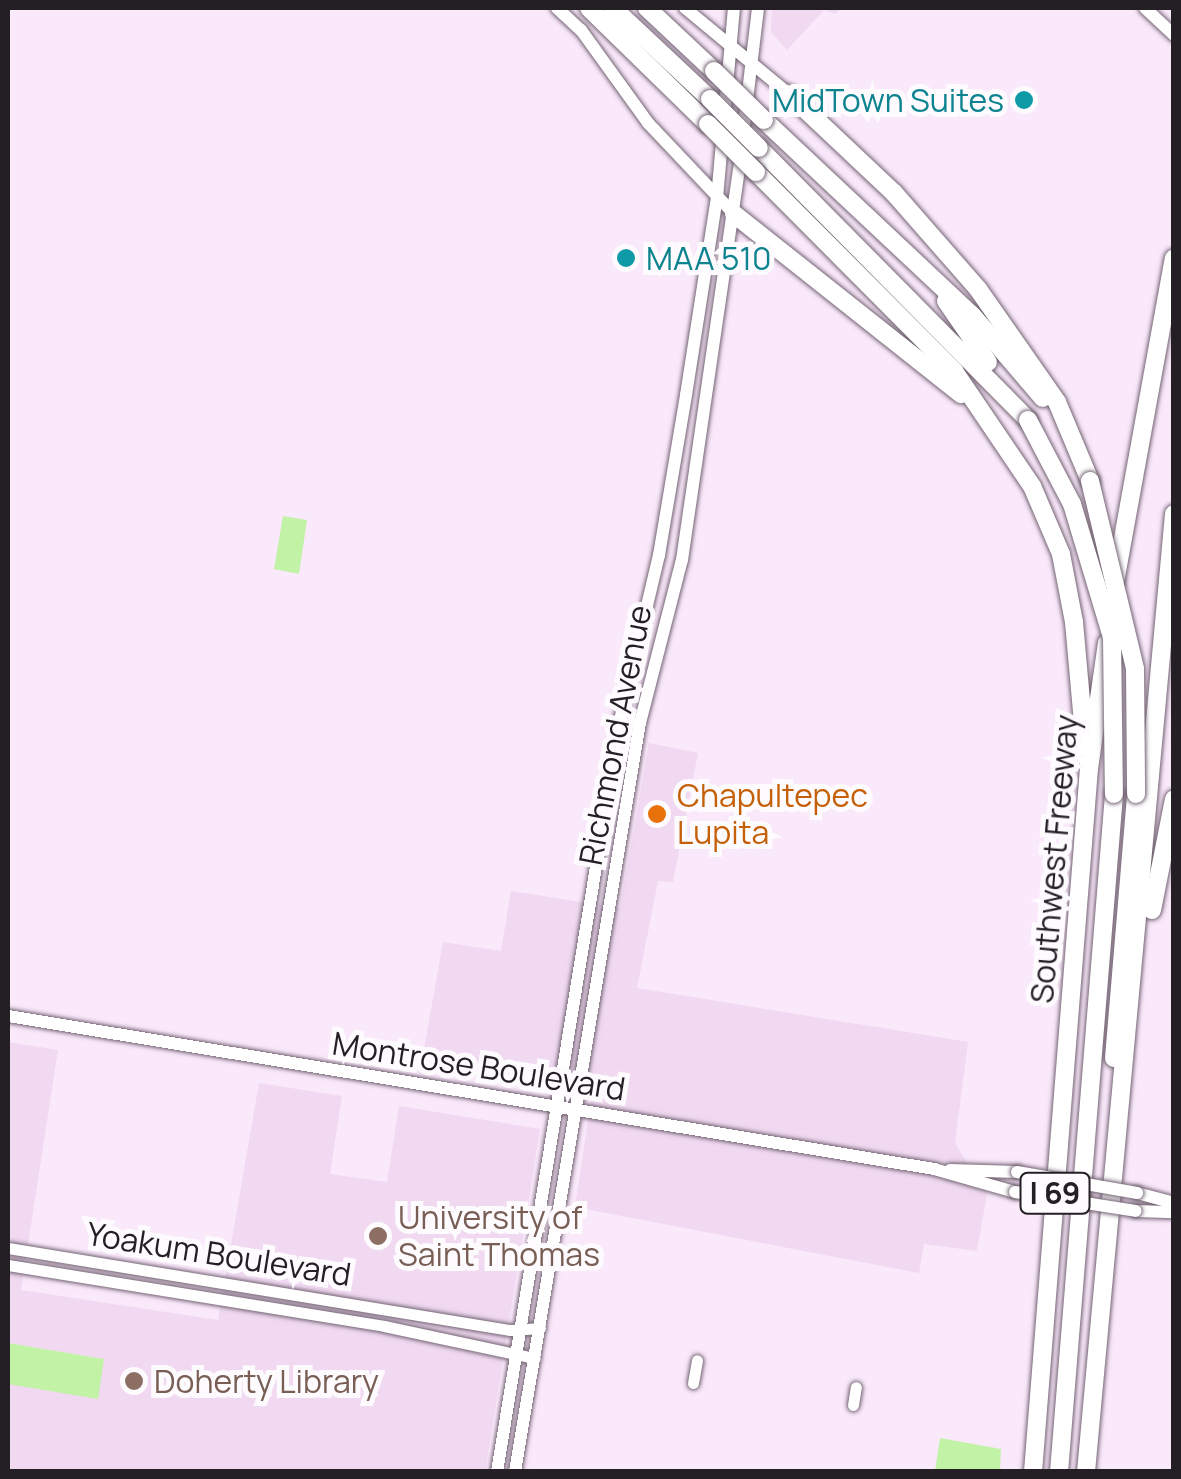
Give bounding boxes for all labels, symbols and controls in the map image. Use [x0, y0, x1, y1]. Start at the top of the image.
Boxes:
place label: MidTown Suites [772, 81, 1004, 119]
marker: MidTown Suites [1013, 89, 1035, 111]
place label: MAA 510 [646, 239, 771, 277]
marker: MAA 510 [615, 247, 637, 269]
street label: Richmond Avenue [571, 602, 659, 868]
street label: Southwest Freeway [1022, 713, 1086, 1005]
place label: Chapultepec Lupita [677, 777, 868, 852]
marker: Chapultepec Lupita [646, 803, 668, 825]
street label: Montrose Boulevard [330, 1024, 628, 1108]
road number: I 69 [1018, 1168, 1092, 1218]
place label: University of Saint Thomas [398, 1199, 600, 1274]
street label: Yoakum Boulevard [84, 1214, 354, 1294]
marker: University of Saint Thomas [367, 1225, 389, 1247]
place label: Doherty Library [154, 1362, 379, 1400]
marker: Doherty Library [123, 1370, 145, 1392]

